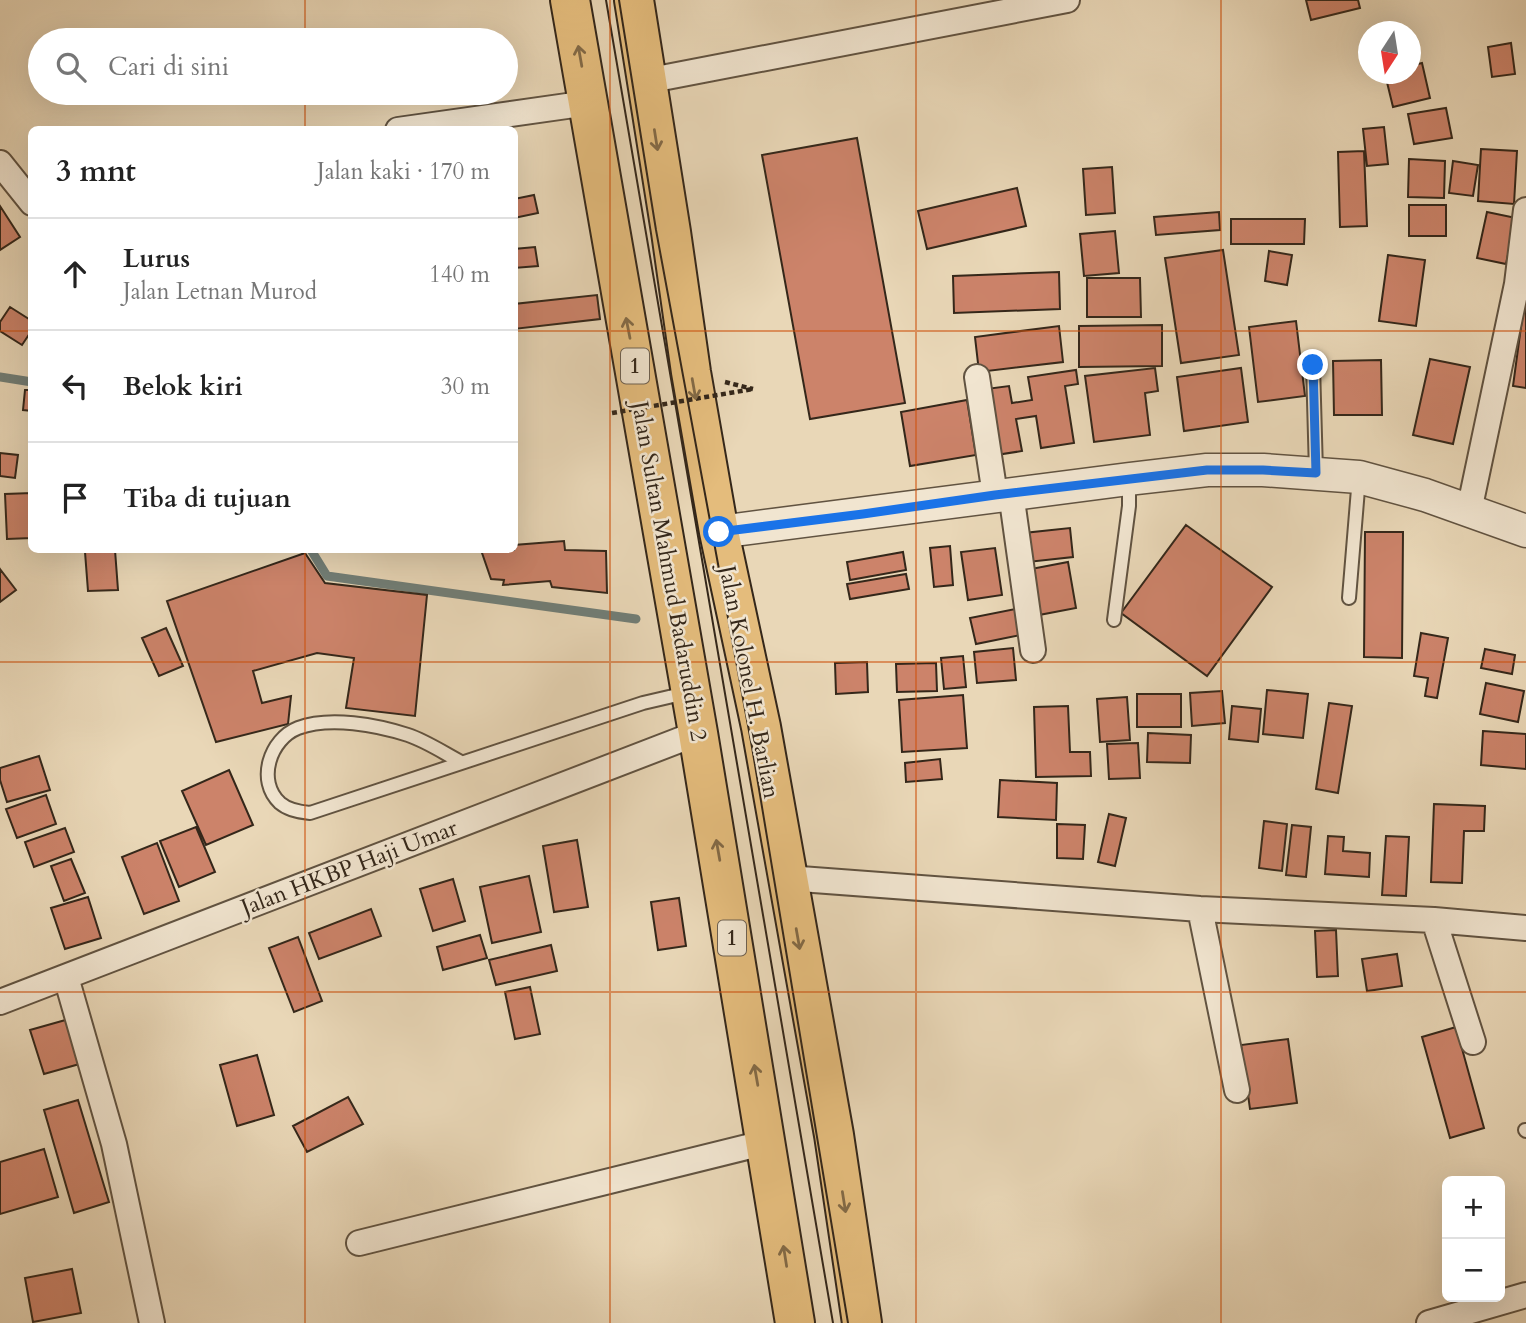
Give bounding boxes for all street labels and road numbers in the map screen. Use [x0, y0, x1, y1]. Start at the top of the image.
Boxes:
road number: 1 [621, 348, 649, 384]
street label: Jalan Sultan Mahmud Badaruddin 2 [624, 396, 715, 744]
street label: Jalan Kolonel H. Barlian [711, 560, 787, 801]
street label: Jalan HKBP Haji Umar [234, 812, 462, 924]
road number: 1 [718, 920, 746, 956]

